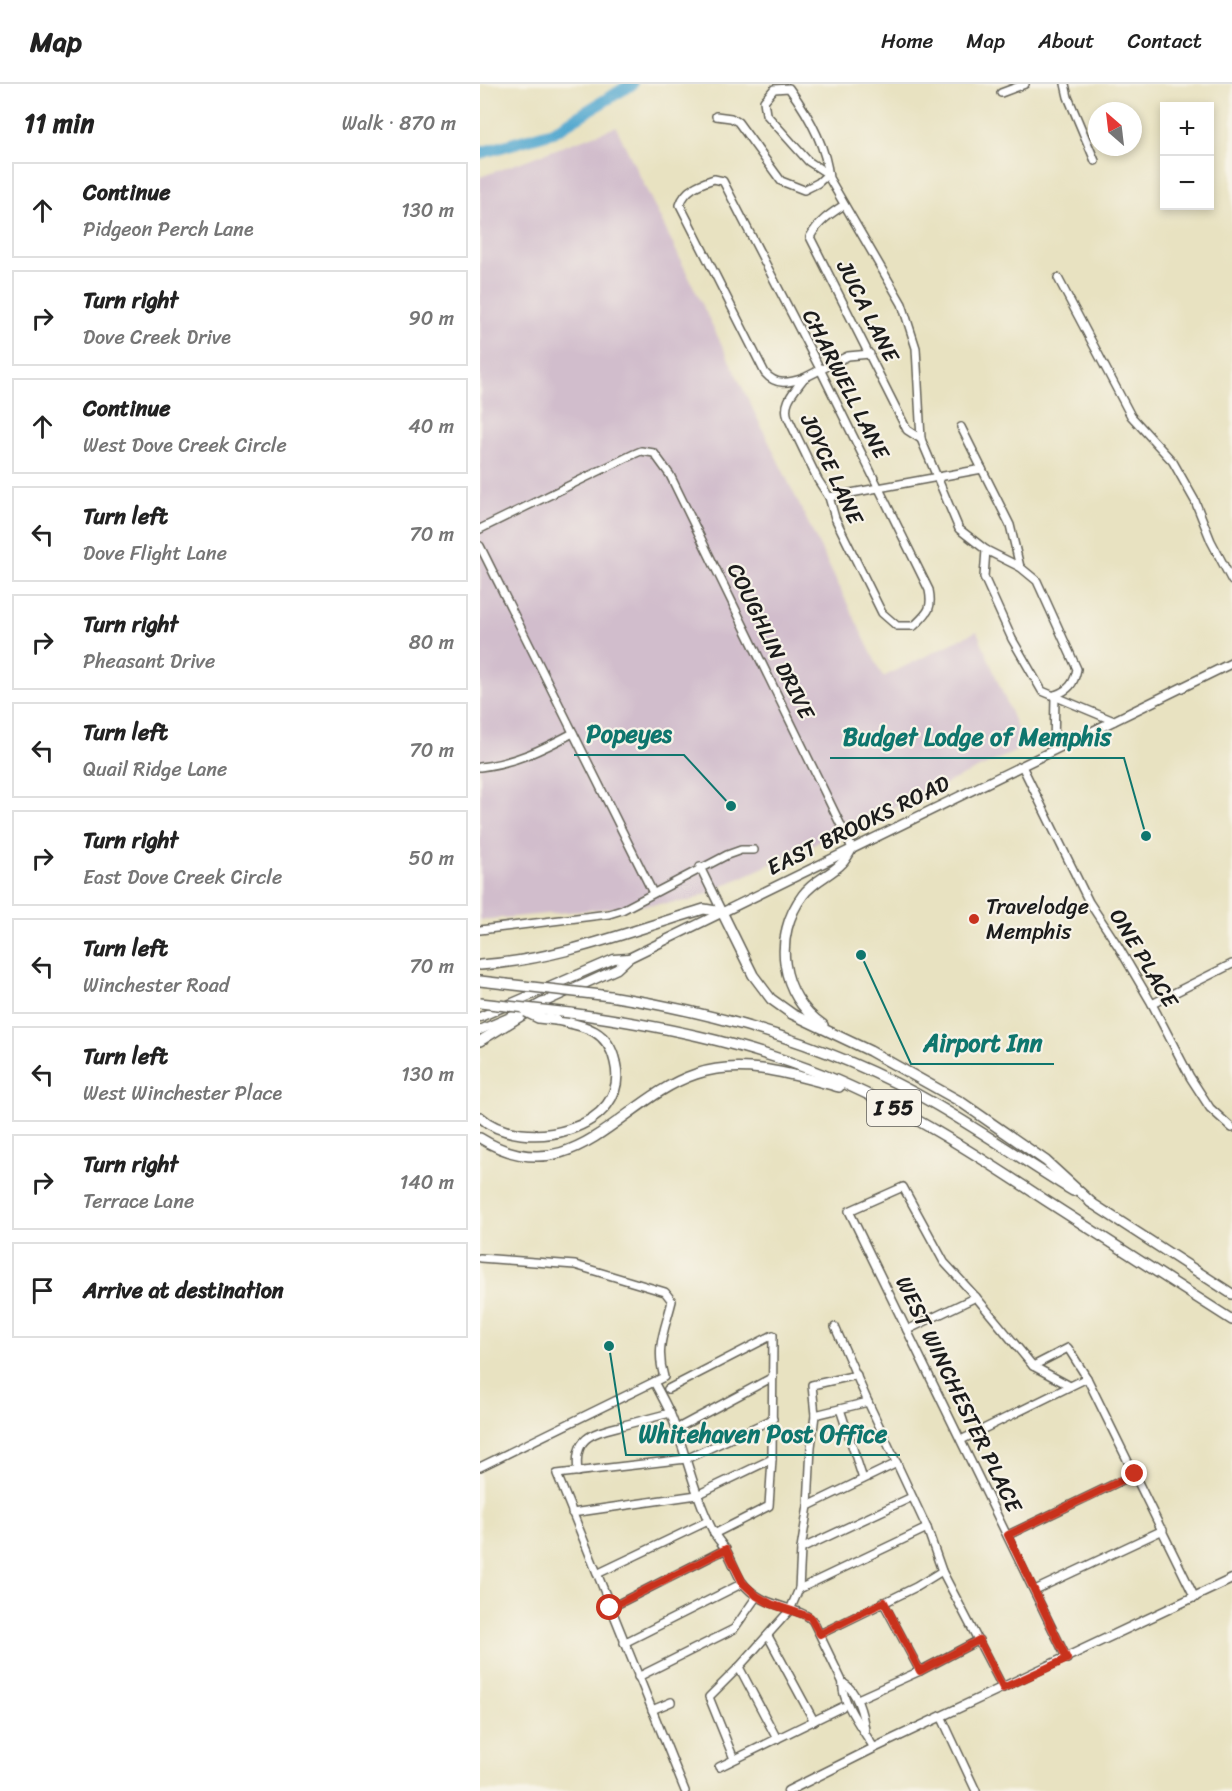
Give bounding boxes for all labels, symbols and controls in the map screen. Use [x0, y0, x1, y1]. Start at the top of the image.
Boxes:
text: Map [30, 17, 82, 66]
text: Home [881, 22, 933, 60]
text: Map [966, 22, 1005, 60]
text: About [1038, 22, 1095, 60]
text: Contact [1128, 22, 1202, 60]
text: 11 min [24, 100, 94, 146]
north arrow [1088, 102, 1142, 156]
map controls [1160, 102, 1214, 210]
button: + [1160, 102, 1214, 156]
text: Walk · 870 m [342, 106, 456, 141]
button: − [1160, 156, 1214, 210]
text: Continue [83, 173, 171, 212]
text: 130 m [401, 193, 454, 228]
icon: ahead [26, 194, 59, 227]
text: Pidgeon Perch Lane [83, 212, 254, 247]
street label: JUCA LANE [825, 252, 911, 371]
text: Turn right [83, 281, 178, 320]
text: 90 m [409, 301, 454, 336]
icon: right [26, 302, 59, 335]
street label: CHARWELL LANE [791, 302, 901, 468]
text: Dove Creek Drive [83, 320, 231, 355]
text: Continue [83, 389, 171, 428]
street label: JOYCE LANE [789, 406, 875, 532]
text: 40 m [408, 409, 454, 444]
icon: ahead [26, 410, 59, 443]
text: West Dove Creek Circle [83, 428, 287, 463]
text: Turn left [83, 497, 168, 536]
text: 70 m [409, 517, 454, 552]
icon: left [26, 518, 59, 551]
text: Dove Flight Lane [83, 536, 227, 571]
street label: COUGHLIN DRIVE [716, 556, 827, 728]
text: Turn right [83, 605, 178, 644]
text: 80 m [409, 625, 454, 660]
icon: right [26, 626, 59, 659]
text: Pheasant Drive [83, 644, 215, 679]
text: Turn left [83, 713, 168, 752]
callout: Popeyes [574, 713, 684, 755]
text: Popeyes [586, 713, 673, 755]
callout: Budget Lodge of Memphis [830, 716, 1124, 758]
text: Budget Lodge of Memphis [843, 716, 1112, 758]
text: 70 m [409, 733, 454, 768]
icon: left [26, 734, 59, 767]
text: Quail Ridge Lane [83, 752, 227, 787]
street label: EAST BROOKS ROAD [760, 764, 956, 886]
text: Turn right [83, 821, 178, 860]
text: 50 m [409, 841, 454, 876]
icon: right [26, 842, 59, 875]
text: East Dove Creek Circle [83, 860, 282, 895]
place label: Travelodge Memphis [986, 887, 1089, 951]
street label: ONE PLACE [1099, 900, 1190, 1017]
marker: Travelodge Memphis [967, 912, 981, 926]
text: Turn left [83, 929, 168, 968]
text: 70 m [409, 949, 454, 984]
icon: left [26, 950, 59, 983]
text: Winchester Road [83, 968, 229, 1003]
callout: Airport Inn [911, 1022, 1054, 1064]
text: Airport Inn [922, 1022, 1043, 1064]
text: Turn left [83, 1037, 168, 1076]
text: 130 m [401, 1057, 454, 1092]
icon: left [26, 1058, 59, 1091]
text: West Winchester Place [83, 1076, 282, 1111]
road number: I 55 [867, 1090, 921, 1126]
text: Turn right [83, 1145, 178, 1184]
text: 140 m [400, 1165, 454, 1200]
icon: right [26, 1166, 59, 1199]
text: Terrace Lane [83, 1184, 194, 1219]
street label: WEST WINCHESTER PLACE [885, 1269, 1034, 1521]
text: Arrive at destination [83, 1271, 284, 1310]
icon: arrive [26, 1274, 59, 1307]
callout: Whitehaven Post Office [626, 1413, 900, 1455]
text: Whitehaven Post Office [639, 1413, 888, 1455]
route end [1121, 1460, 1147, 1486]
route start [596, 1594, 622, 1620]

